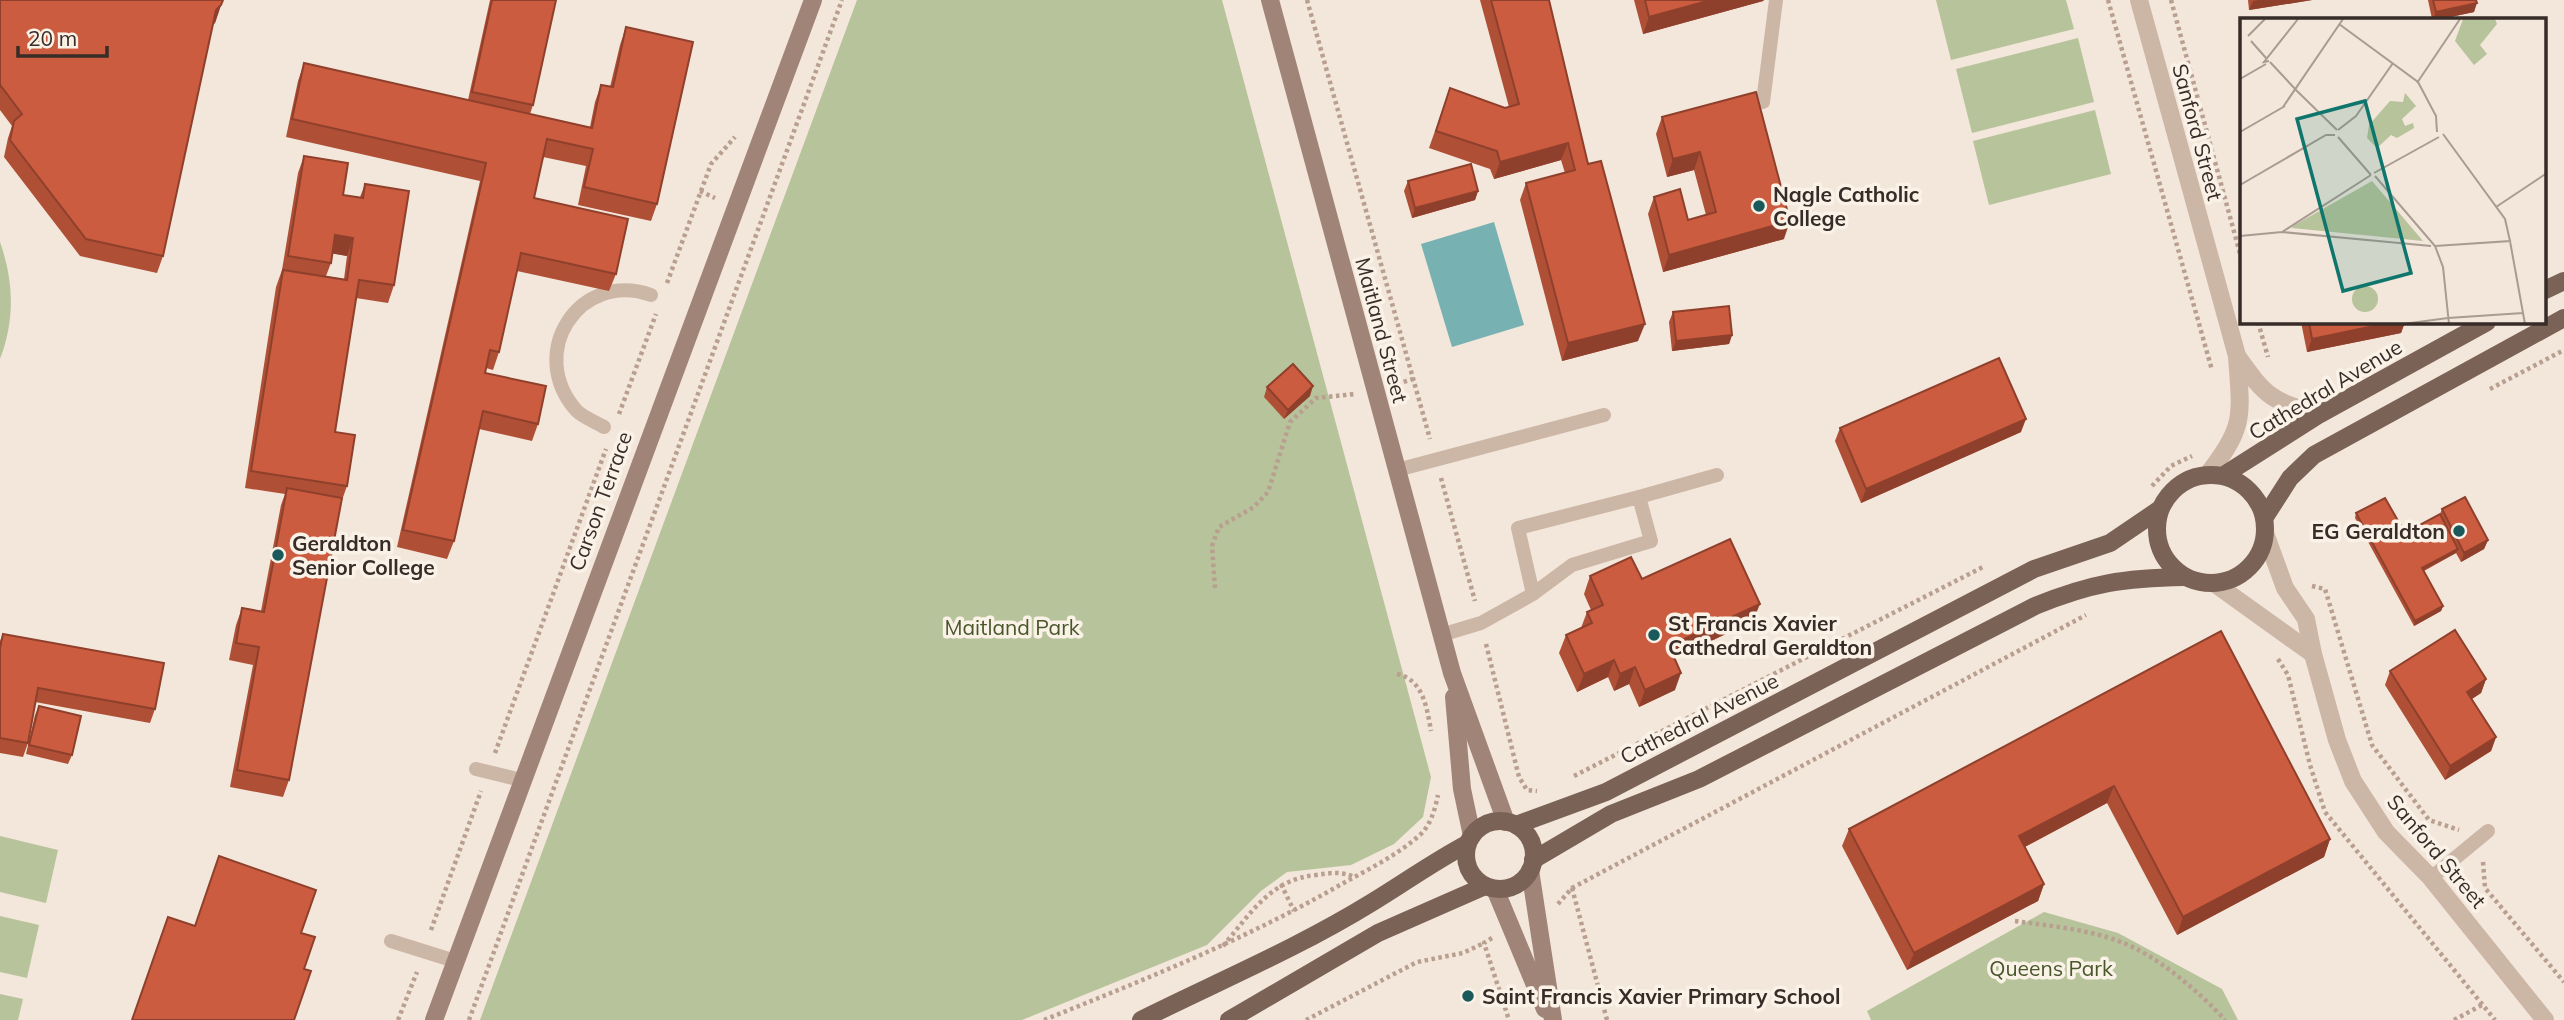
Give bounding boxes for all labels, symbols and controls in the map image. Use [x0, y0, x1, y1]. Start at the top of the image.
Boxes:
scale bar [18, 14, 107, 58]
inset map [2240, 18, 2546, 324]
text: 20 m [28, 25, 77, 51]
street label: Sanford Street [2167, 61, 2229, 203]
place label: Nagle Catholic College [1773, 181, 1919, 231]
marker: Nagle Catholic College [1751, 198, 1767, 214]
street label: Maitland Street [1350, 255, 1414, 405]
street label: Cathedral Avenue [2244, 333, 2406, 445]
street label: Carson Terrace [563, 428, 637, 574]
place label: EG Geraldton [2312, 518, 2445, 544]
marker: EG Geraldton [2451, 523, 2467, 539]
place label: Geraldton Senior College [292, 530, 435, 580]
marker: Geraldton Senior College [270, 547, 286, 563]
place label: St Francis Xavier Cathedral Geraldton [1668, 610, 1872, 660]
park label: Maitland Park [944, 614, 1080, 640]
marker: St Francis Xavier Cathedral Geraldton [1646, 627, 1662, 643]
street label: Cathedral Avenue [1616, 667, 1782, 769]
street label: Sanford Street [2382, 789, 2492, 913]
park label: Queens Park [1989, 955, 2113, 981]
place label: Saint Francis Xavier Primary School [1482, 983, 1840, 1009]
marker: Saint Francis Xavier Primary School [1460, 988, 1476, 1004]

